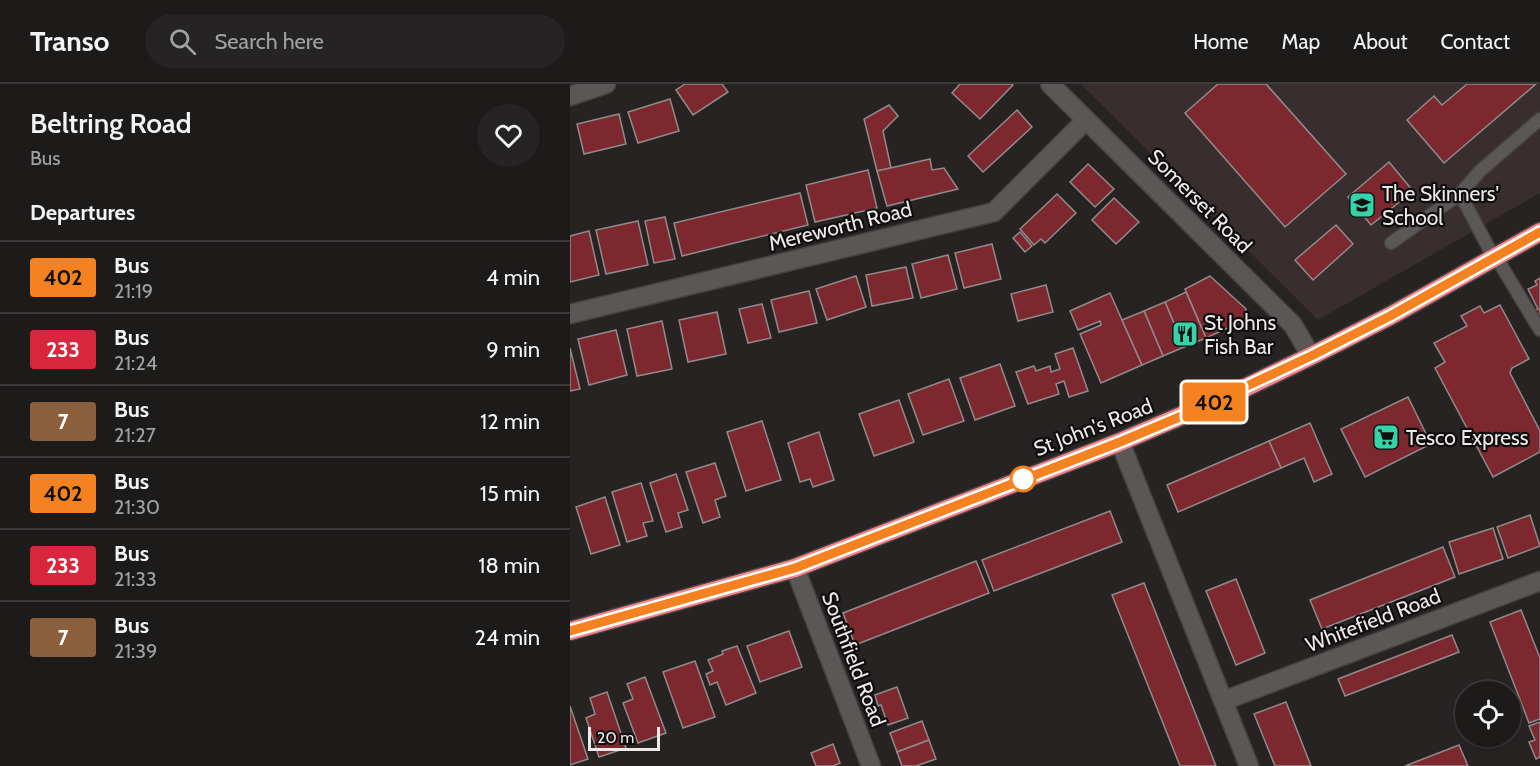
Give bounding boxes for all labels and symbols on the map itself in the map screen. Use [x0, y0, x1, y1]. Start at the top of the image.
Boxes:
street label: Somerset Road [1143, 144, 1257, 258]
place label: The Skinners' School [1382, 181, 1499, 230]
school or university icon: The Skinners' School [1347, 190, 1377, 220]
street label: Mereworth Road [766, 196, 914, 256]
place label: St Johns Fish Bar [1204, 310, 1276, 359]
restaurant icon: St Johns Fish Bar [1170, 319, 1200, 349]
line badge: 402 [1180, 382, 1248, 422]
street label: St John's Road [1030, 393, 1156, 461]
supermarket icon: Tesco Express [1371, 422, 1401, 452]
place label: Tesco Express [1406, 425, 1529, 450]
unlabelled marker [1010, 466, 1036, 492]
street label: Whitefield Road [1302, 583, 1444, 657]
street label: Southfield Road [817, 588, 891, 730]
scale bar [588, 724, 660, 752]

